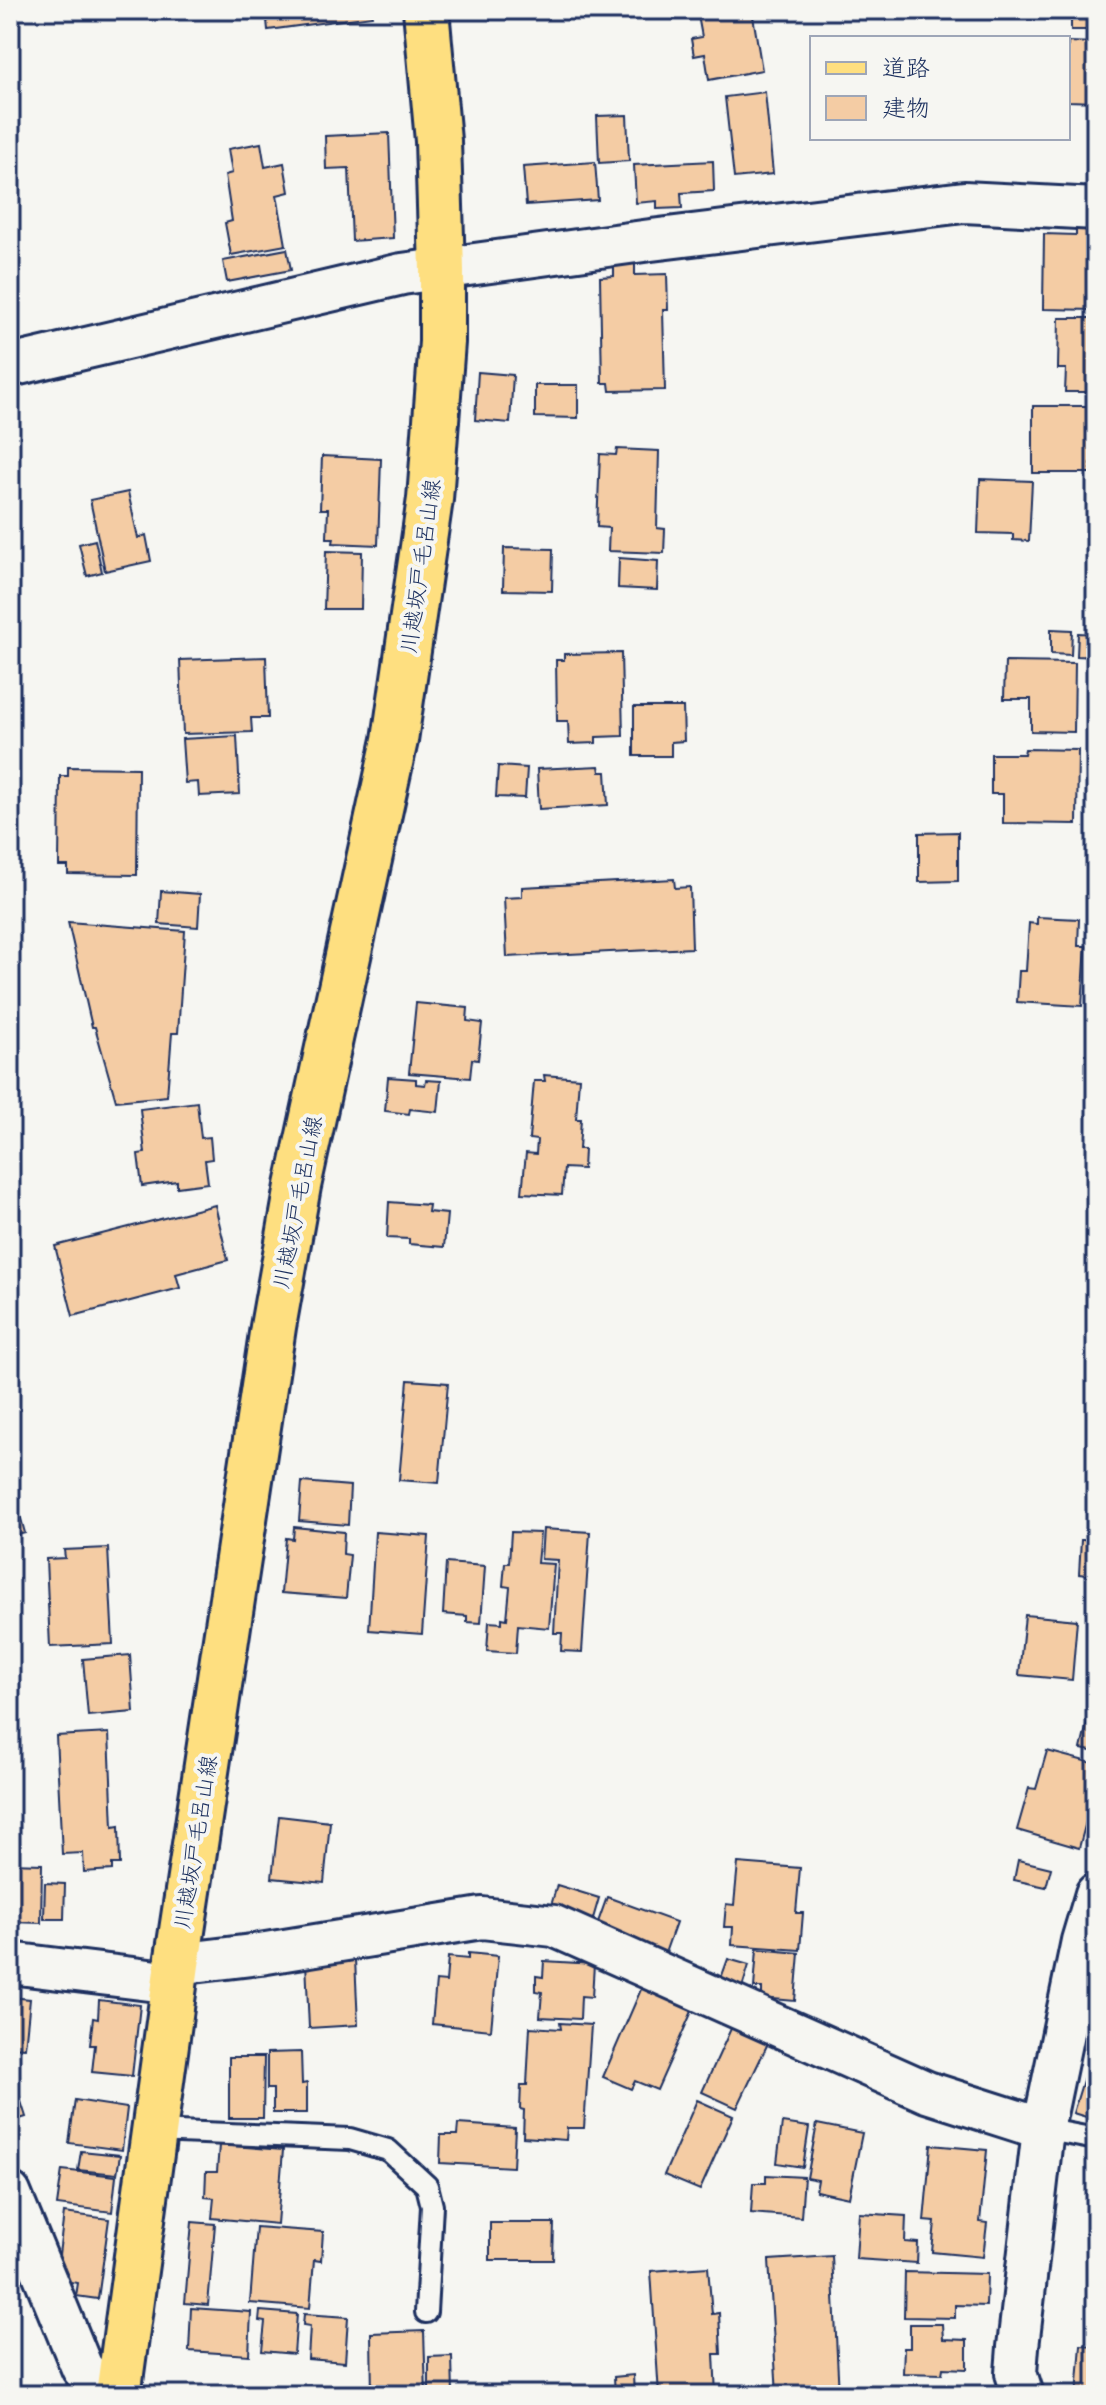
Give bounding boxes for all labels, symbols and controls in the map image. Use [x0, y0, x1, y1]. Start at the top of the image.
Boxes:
legend [810, 36, 1070, 140]
text: 道路 [882, 51, 930, 82]
text: 建物 [882, 91, 930, 122]
street label: 川越坂戸毛呂山線 [393, 477, 446, 655]
street label: 川越坂戸毛呂山線 [265, 1113, 328, 1291]
street label: 川越坂戸毛呂山線 [166, 1753, 223, 1931]

